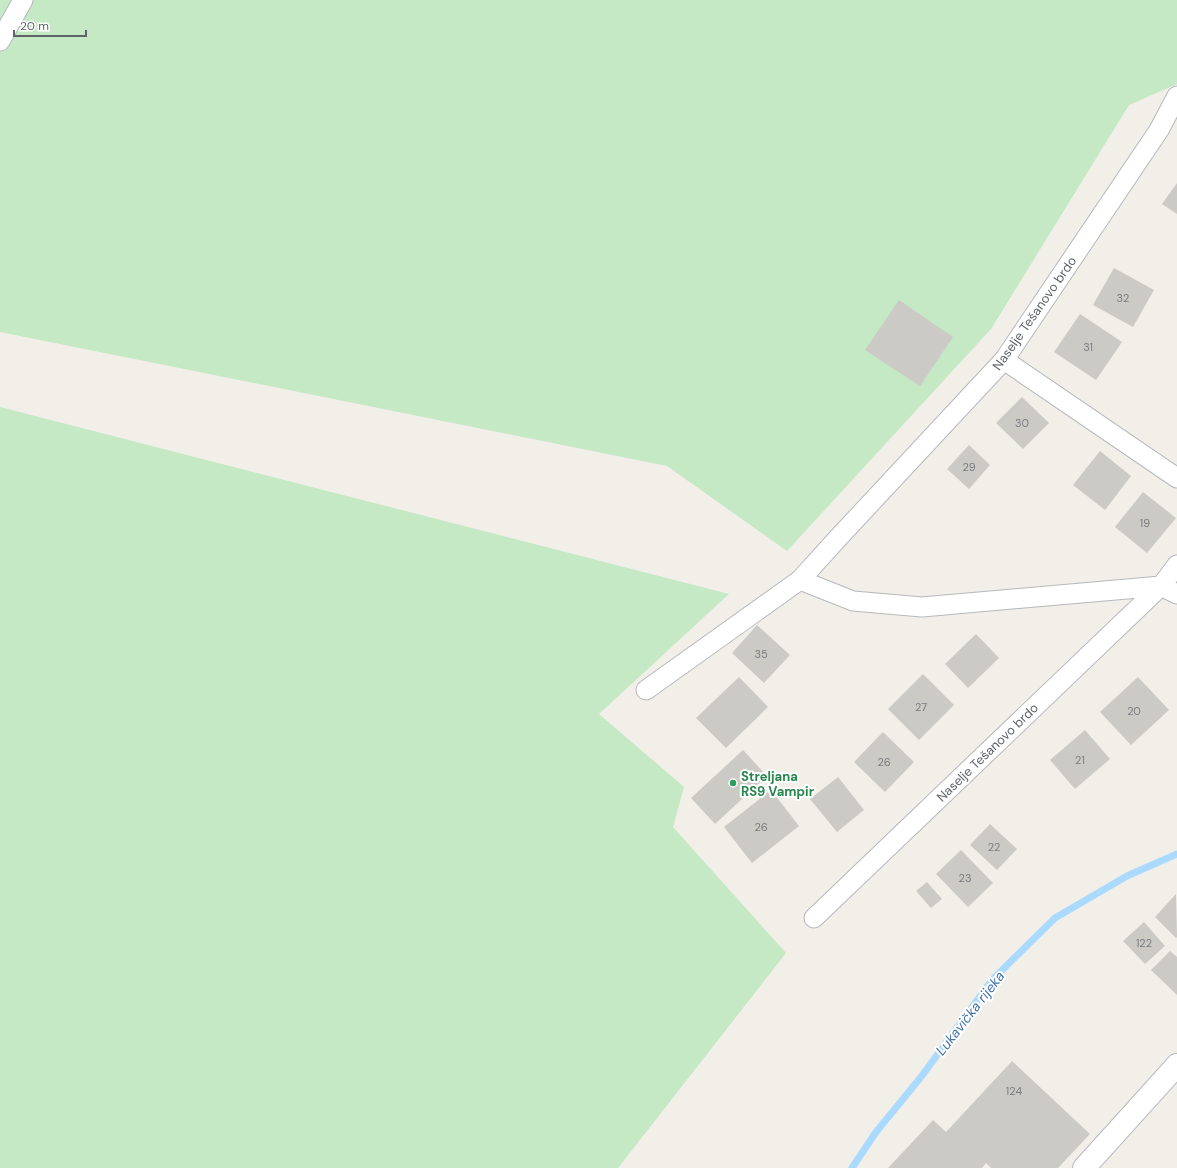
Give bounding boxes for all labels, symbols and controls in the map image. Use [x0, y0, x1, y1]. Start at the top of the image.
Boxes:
scale bar [14, 12, 86, 38]
text: 20 m [20, 18, 49, 34]
street label: Naselje Tešanovo brdo [989, 253, 1080, 373]
house number: 32 [1117, 291, 1129, 305]
house number: 31 [1083, 340, 1093, 354]
house number: 30 [1015, 416, 1029, 430]
house number: 29 [962, 460, 976, 474]
house number: 19 [1140, 516, 1150, 530]
house number: 35 [754, 647, 768, 661]
street label: Naselje Tešanovo brdo [933, 699, 1042, 805]
house number: 27 [915, 700, 927, 714]
house number: 20 [1127, 704, 1141, 718]
house number: 21 [1075, 753, 1085, 767]
house number: 26 [877, 755, 891, 769]
place label: Streljana RS9 Vampir [741, 768, 815, 800]
marker: Streljana RS9 Vampir [728, 778, 738, 788]
house number: 26 [754, 820, 768, 834]
house number: 22 [988, 840, 1000, 854]
house number: 23 [959, 871, 971, 885]
house number: 122 [1136, 936, 1152, 950]
water label: Lukavička rijeka [932, 967, 1009, 1059]
house number: 124 [1006, 1084, 1022, 1098]

